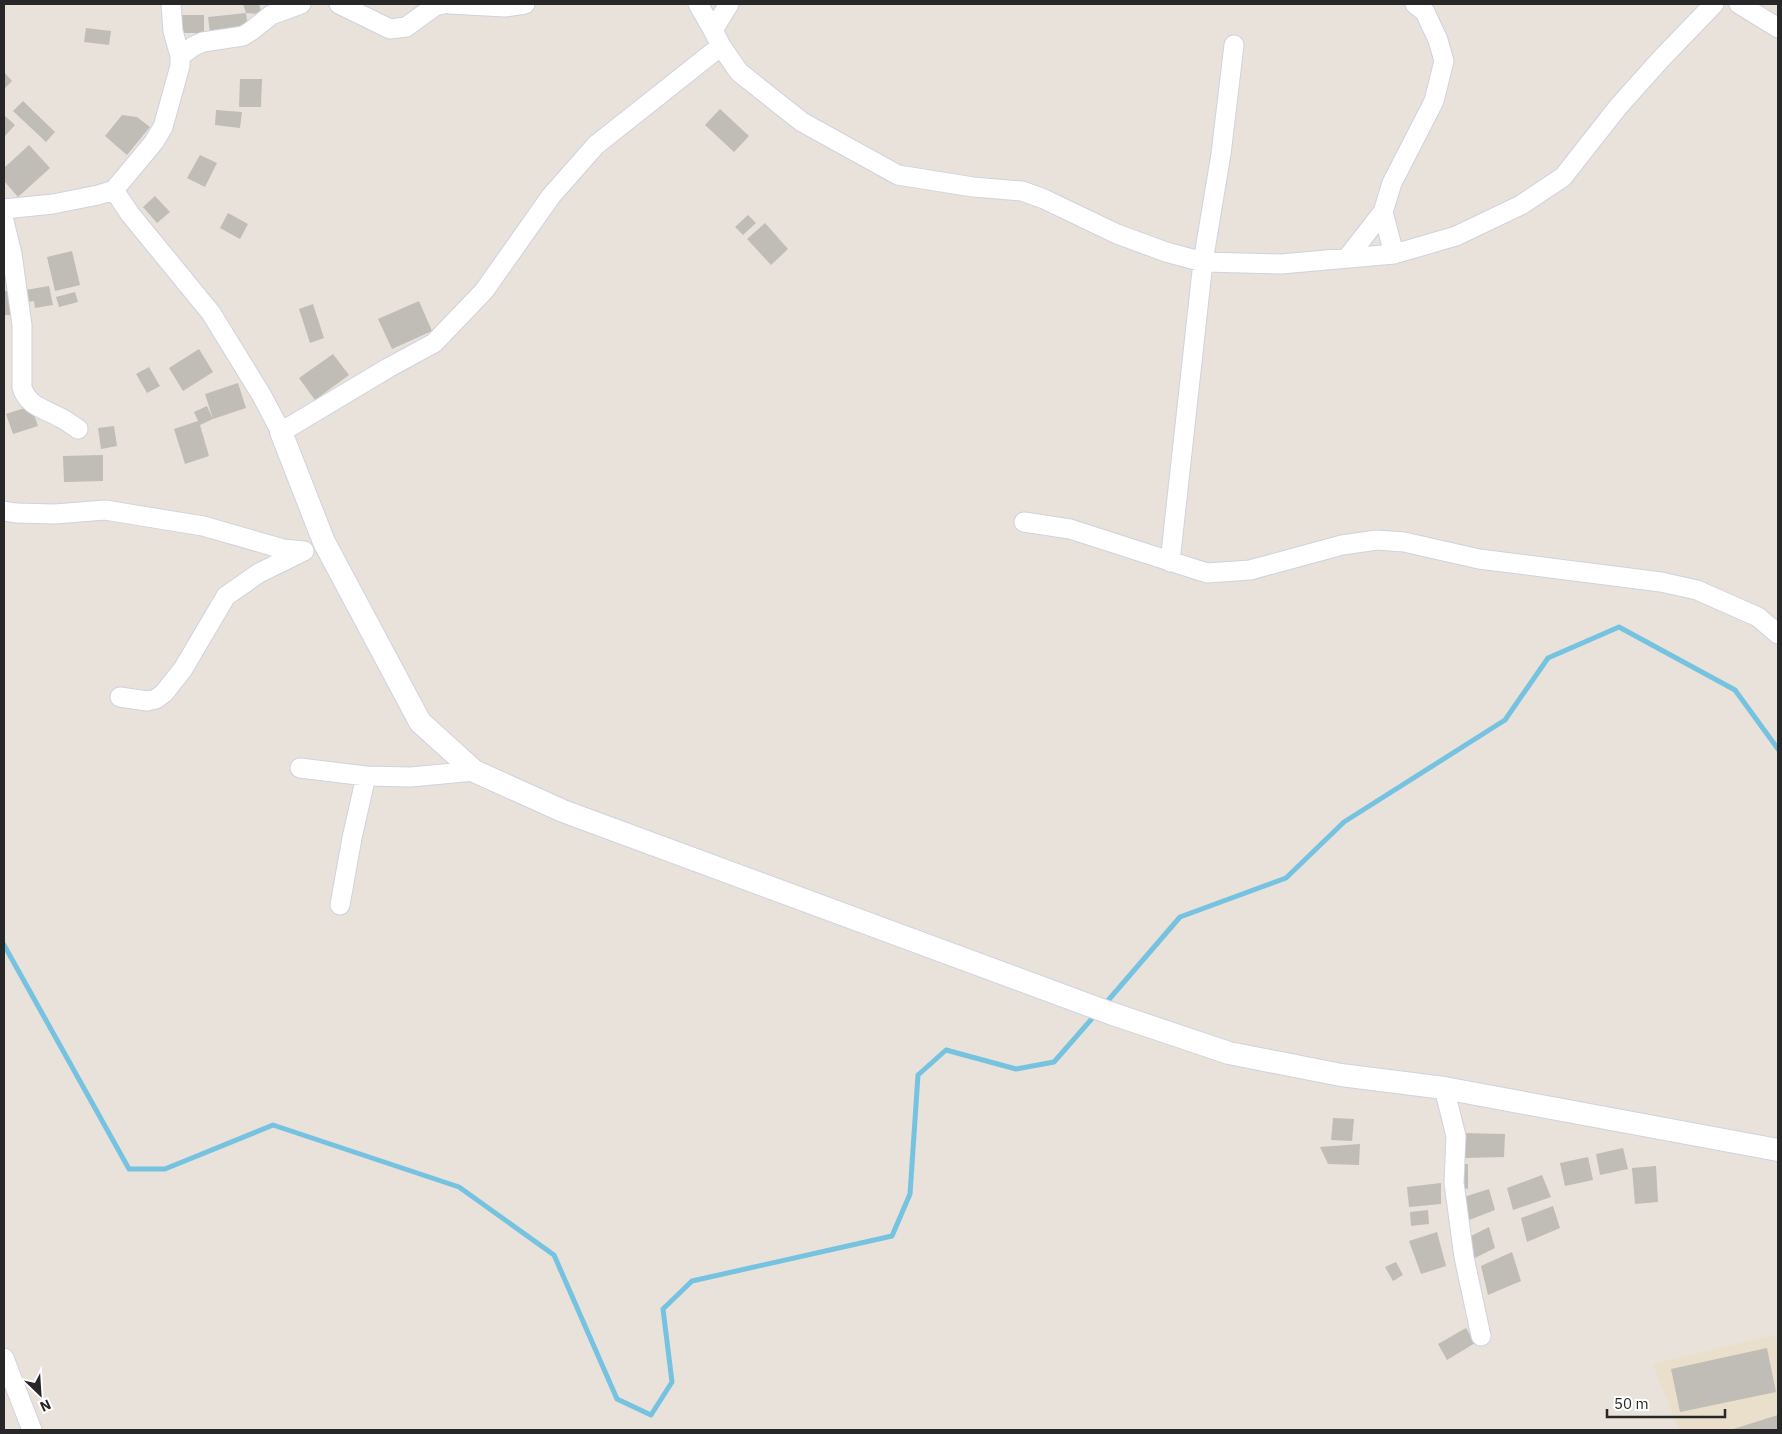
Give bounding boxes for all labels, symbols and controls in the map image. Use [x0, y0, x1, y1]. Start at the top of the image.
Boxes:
north arrow [15, 1369, 65, 1419]
scale bar [1607, 1386, 1724, 1418]
text: 50 m [1614, 1394, 1649, 1413]
text: N [37, 1395, 54, 1416]

